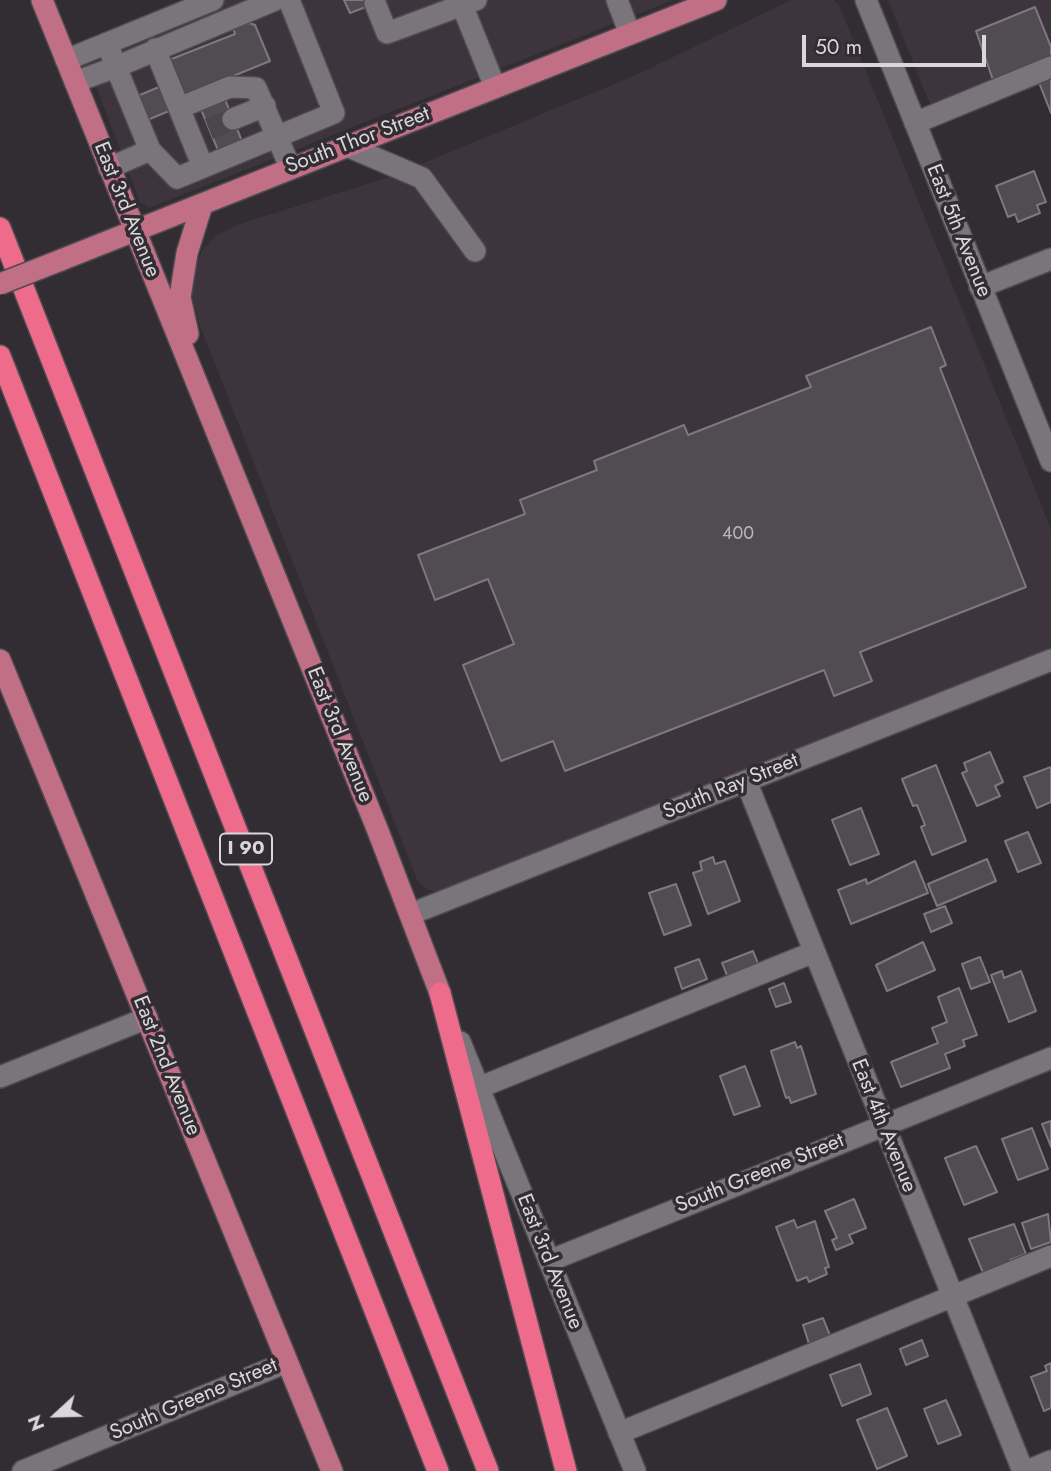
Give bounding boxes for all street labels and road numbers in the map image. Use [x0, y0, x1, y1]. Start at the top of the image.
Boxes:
street label: South Thor Street [282, 102, 434, 180]
street label: East 3rd Avenue [87, 139, 165, 281]
street label: East 5th Avenue [920, 161, 996, 301]
street label: East 3rd Avenue [300, 664, 378, 806]
street label: South Ray Street [660, 748, 802, 826]
road number: I 90 [220, 834, 272, 864]
street label: East 2nd Avenue [127, 993, 205, 1139]
street label: East 4th Avenue [845, 1056, 921, 1196]
street label: South Greene Street [672, 1129, 848, 1219]
street label: East 3rd Avenue [510, 1191, 588, 1333]
street label: South Greene Street [107, 1353, 281, 1447]

